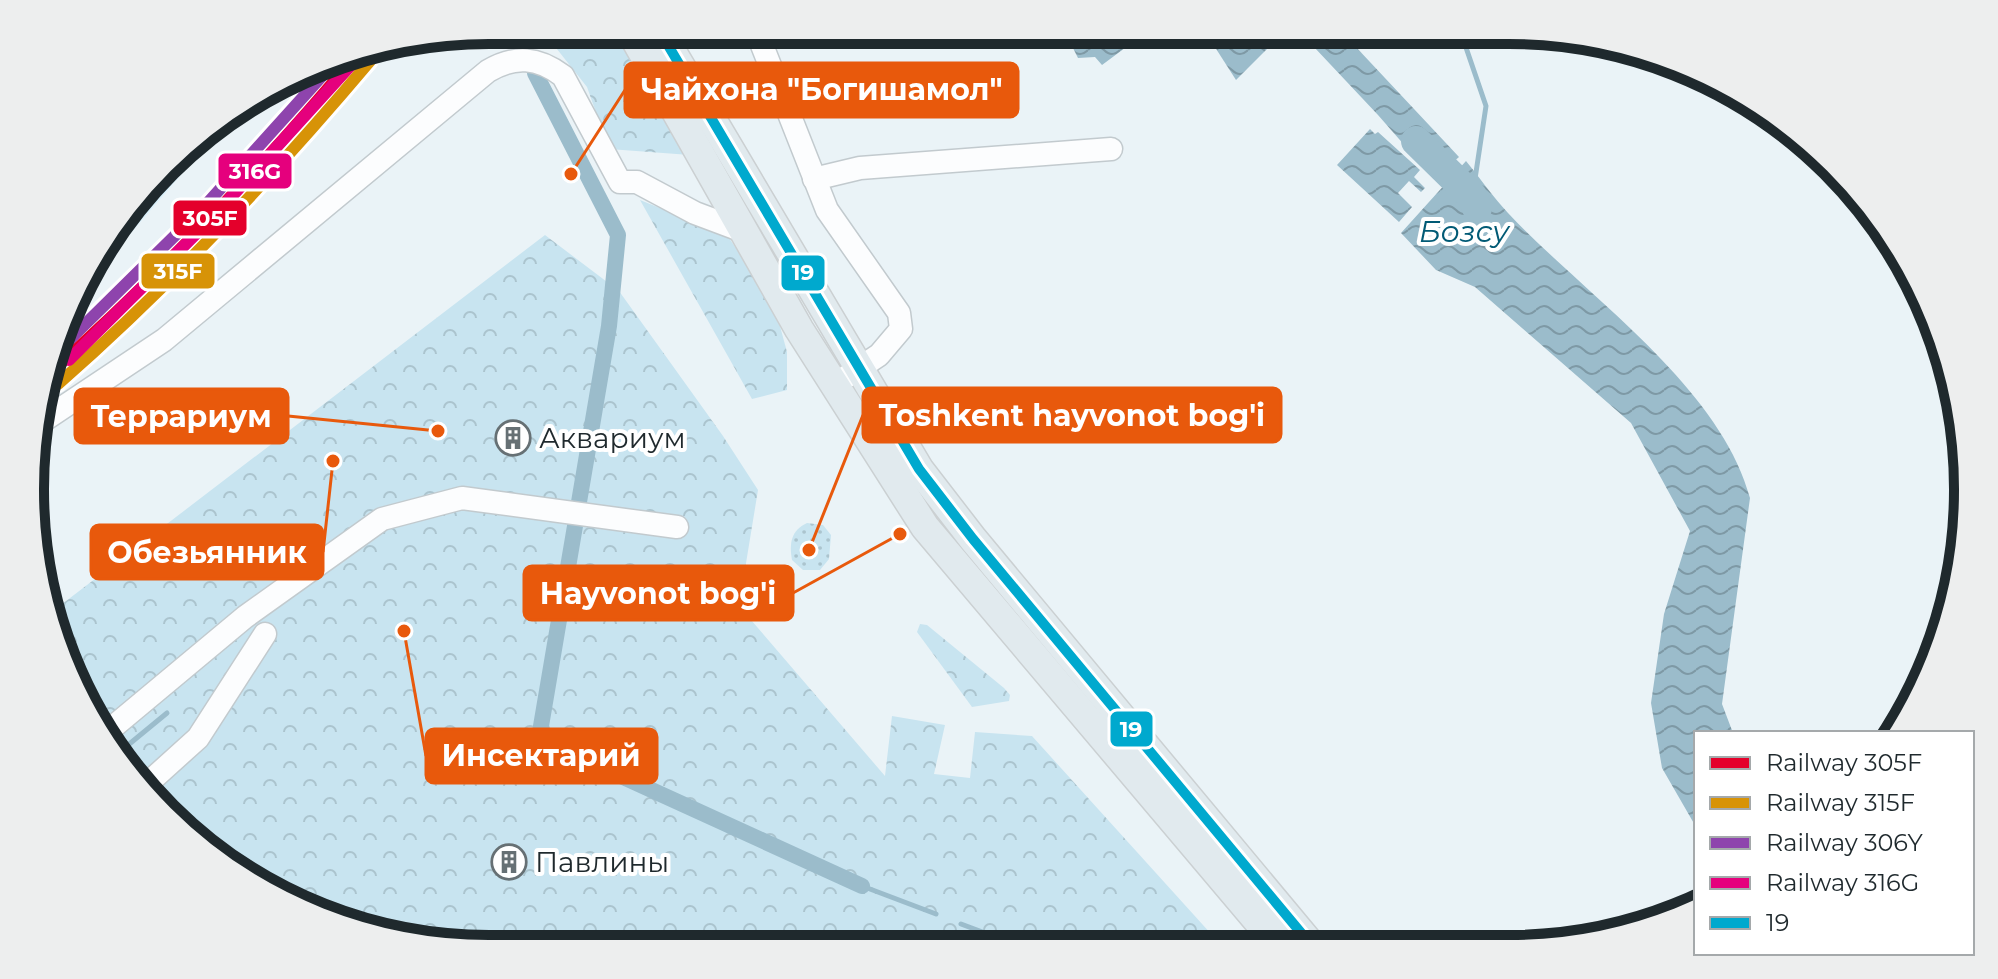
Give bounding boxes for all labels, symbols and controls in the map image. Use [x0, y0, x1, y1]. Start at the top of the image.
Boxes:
callout: Чайхона "Богишамол" [625, 63, 1018, 117]
text: Чайхона "Богишамол" [641, 71, 1003, 108]
line badge: 316G [217, 152, 293, 190]
text: 316G [228, 158, 281, 185]
line badge: 305F [172, 199, 248, 237]
text: 305F [181, 205, 238, 232]
water label: Бозсу [1419, 213, 1511, 250]
line badge: 315F [140, 252, 216, 290]
line badge: 19 [780, 254, 826, 292]
text: 315F [153, 258, 202, 285]
text: 19 [792, 259, 814, 286]
callout: Toshkent hayvonot bog'i [863, 388, 1281, 442]
callout: Террариум [75, 389, 288, 443]
text: Toshkent hayvonot bog'i [879, 397, 1265, 434]
text: Террариум [90, 398, 272, 435]
building icon: Аквариум [494, 419, 532, 457]
place label: Аквариум [539, 421, 686, 455]
callout: Обезьянник [91, 525, 323, 579]
text: Обезьянник [107, 534, 308, 571]
callout: Hayvonot bog'i [524, 566, 793, 620]
text: Hayvonot bog'i [540, 575, 776, 612]
line badge: 19 [1109, 710, 1154, 748]
text: 19 [1120, 716, 1142, 743]
callout: Инсектарий [426, 729, 657, 783]
legend [1694, 731, 1974, 955]
text: Инсектарий [441, 737, 641, 774]
text: Railway 305F [1766, 748, 1922, 777]
text: Railway 315F [1766, 788, 1915, 817]
text: Railway 306Y [1766, 828, 1924, 857]
building icon: Павлины [490, 843, 528, 881]
place label: Павлины [535, 845, 669, 879]
text: Railway 316G [1766, 868, 1919, 897]
text: 19 [1766, 908, 1789, 937]

